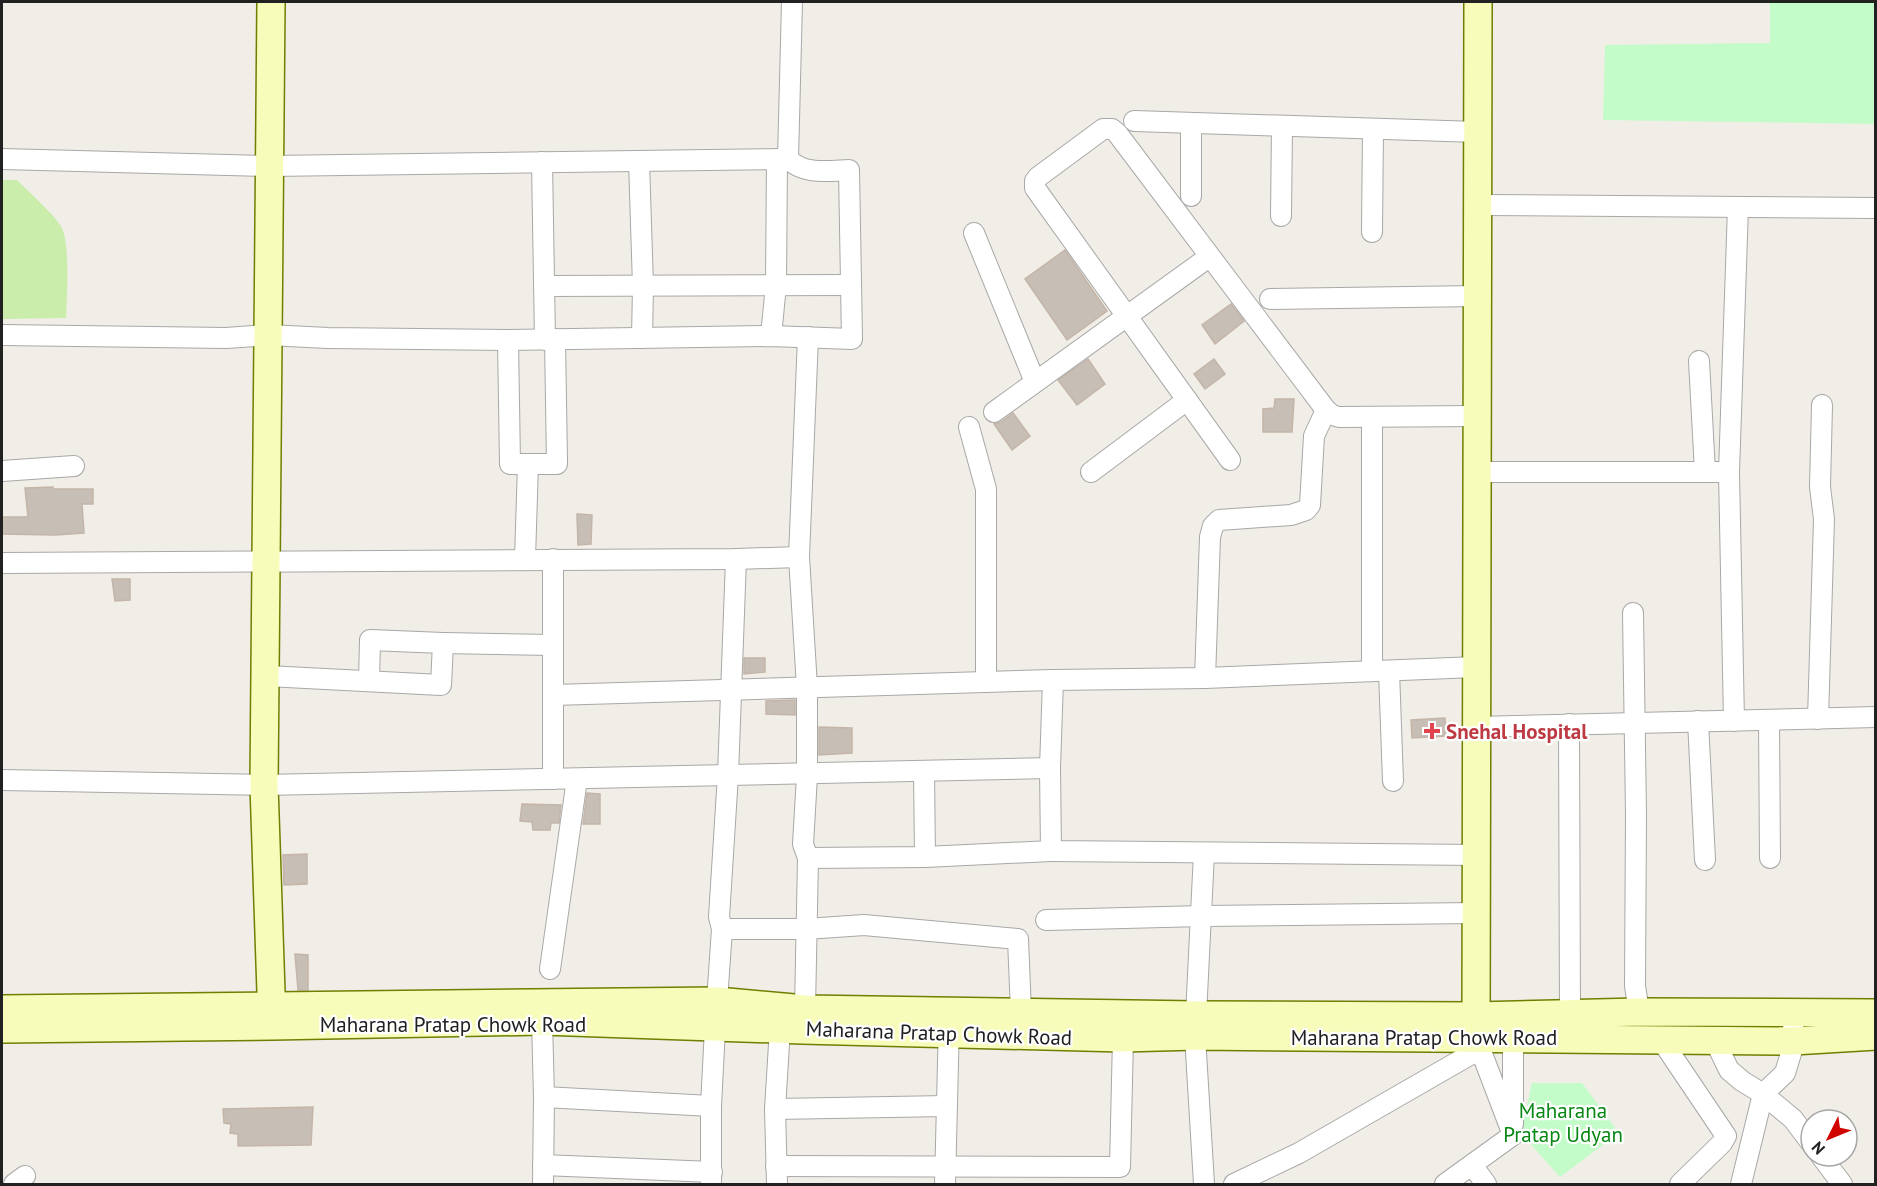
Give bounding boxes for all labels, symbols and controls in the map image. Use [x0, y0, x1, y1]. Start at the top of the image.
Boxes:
place label: Snehal Hospital [1446, 718, 1588, 745]
marker: Snehal Hospital [1423, 722, 1441, 740]
street label: Maharana Pratap Chowk Road [320, 1011, 586, 1038]
street label: Maharana Pratap Chowk Road [805, 1015, 1073, 1051]
street label: Maharana Pratap Chowk Road [1291, 1024, 1557, 1051]
park label: Maharana Pratap Udyan [1503, 1097, 1623, 1148]
north arrow [1799, 1108, 1859, 1168]
text: N [1807, 1138, 1829, 1159]

